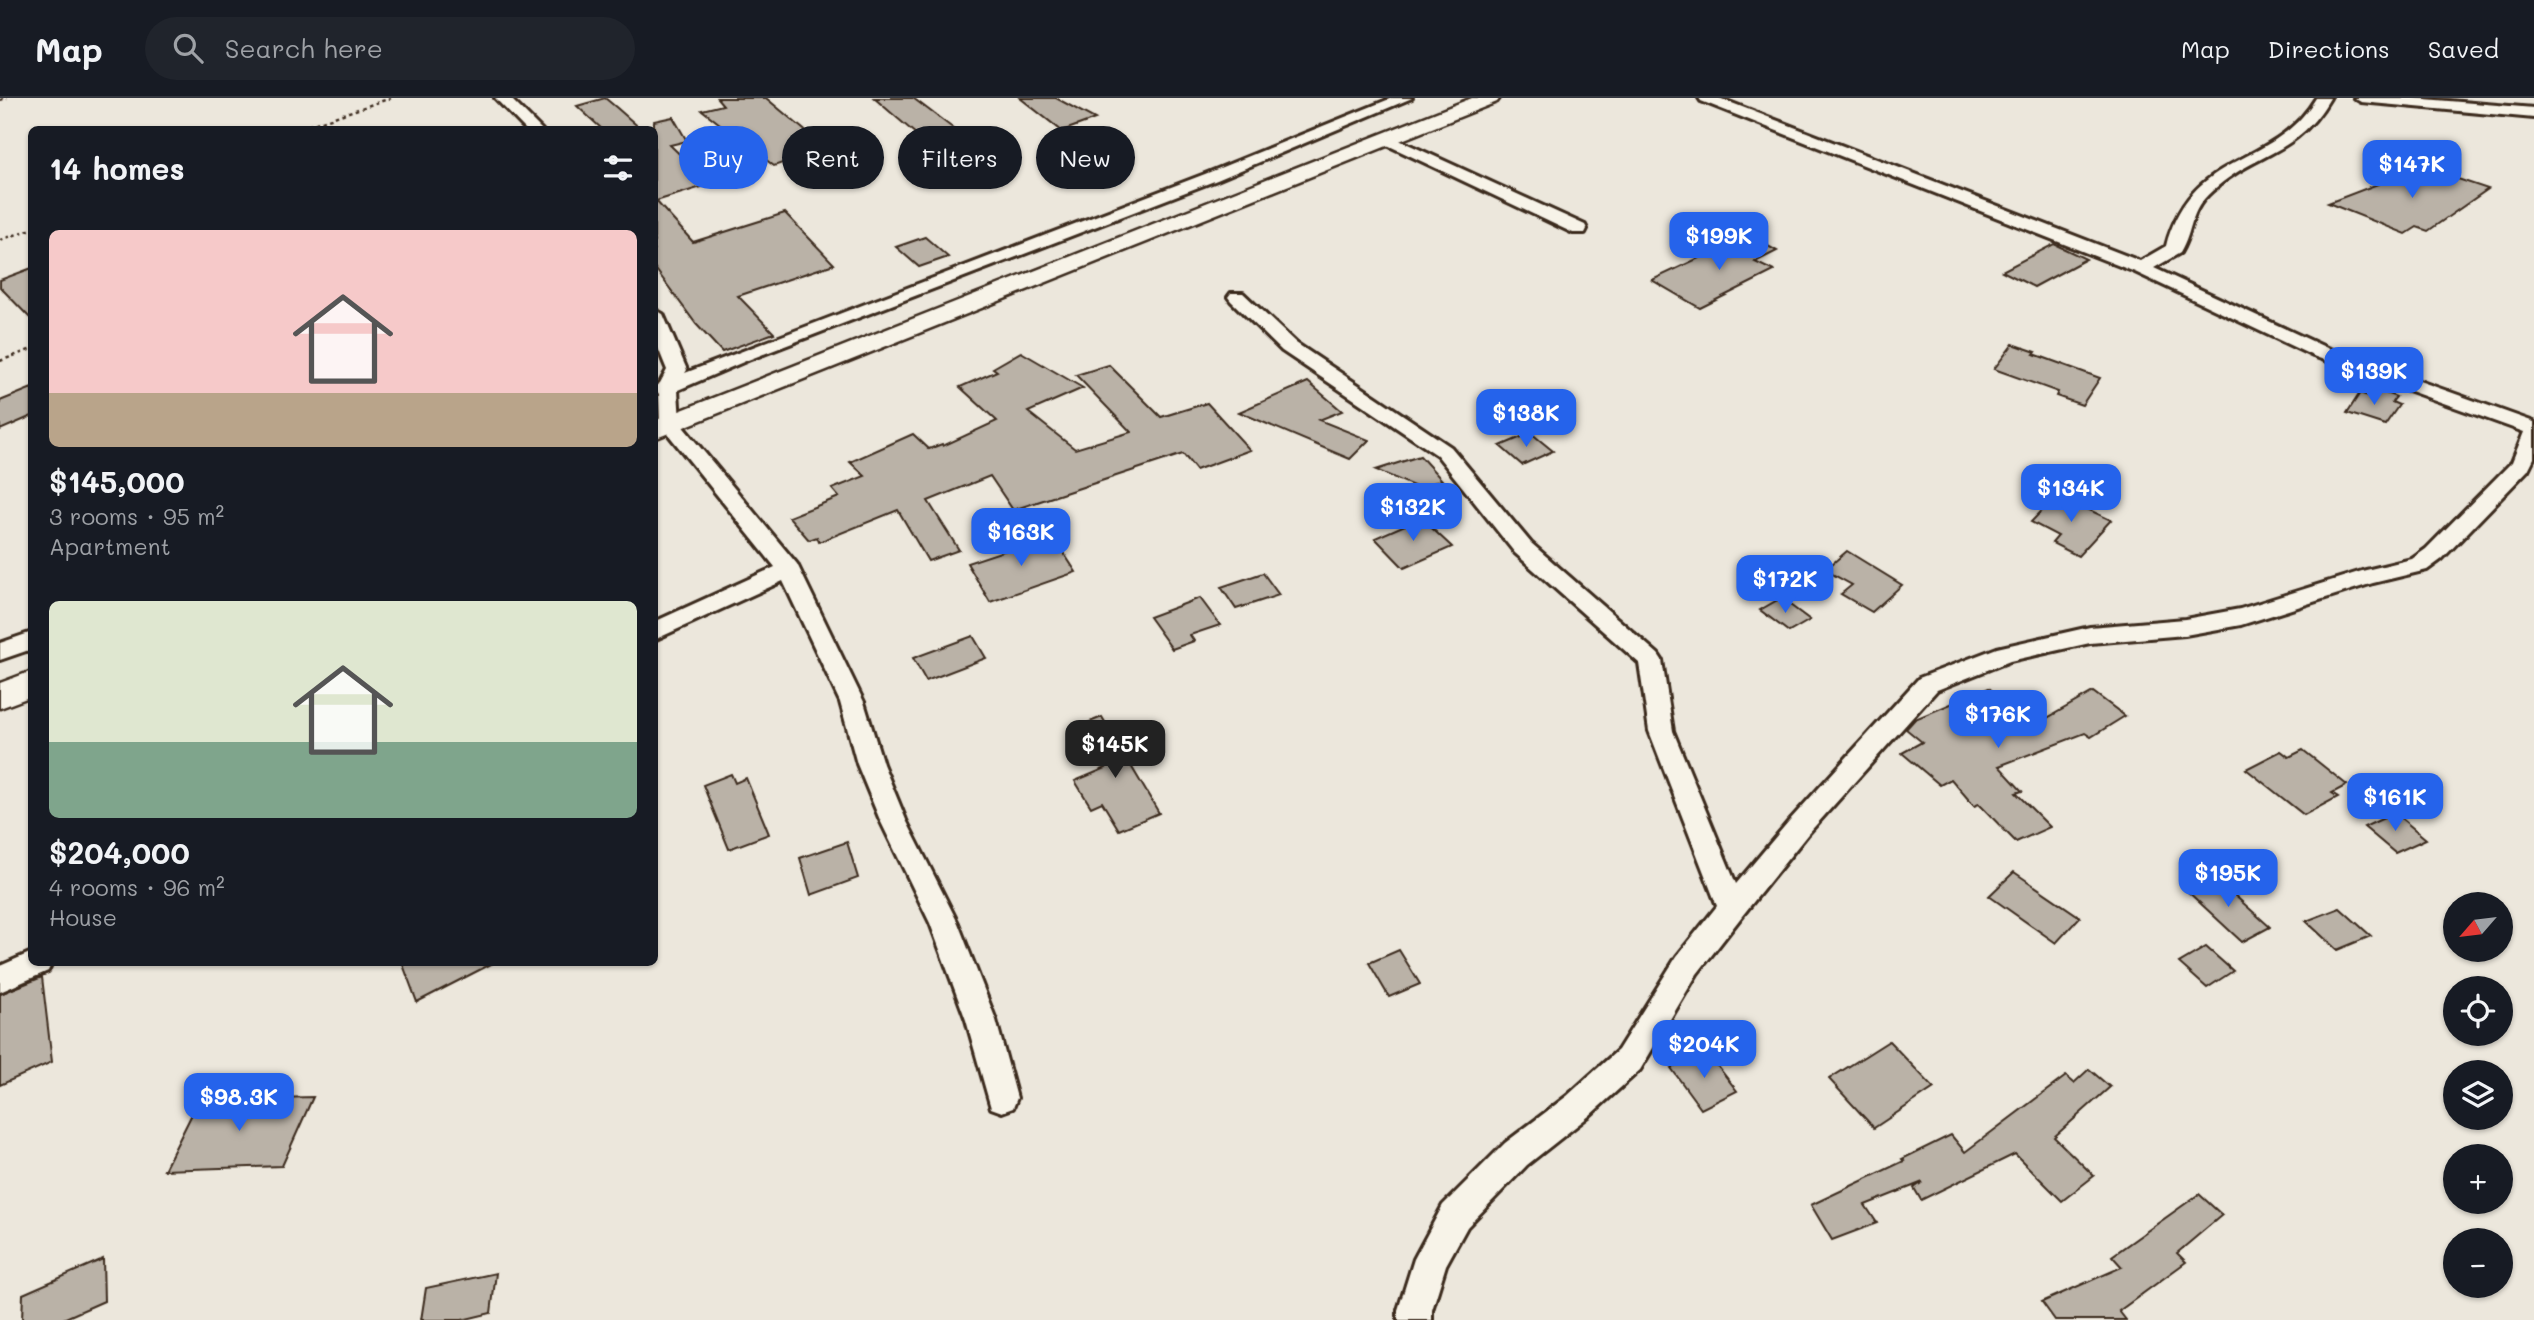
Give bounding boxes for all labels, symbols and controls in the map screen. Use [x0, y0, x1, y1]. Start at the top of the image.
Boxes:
search box [145, 17, 635, 80]
text: Map [35, 27, 103, 70]
icon: search [169, 29, 207, 67]
text: Search here [225, 31, 383, 65]
text: Map [2181, 33, 2230, 64]
text: Directions [2268, 33, 2390, 64]
text: Saved [2428, 33, 2499, 64]
chip: Buy [679, 126, 768, 189]
chip: Rent [782, 126, 884, 189]
chip: Filters [898, 126, 1022, 189]
chip: New [1036, 126, 1135, 189]
pin: $147K [2363, 140, 2461, 200]
text: 14 homes [49, 148, 185, 188]
text: $147K [2379, 148, 2445, 178]
icon: filters [599, 149, 637, 187]
pin: $199K [1670, 212, 1768, 272]
text: $199K [1685, 220, 1753, 250]
icon: home [280, 276, 406, 402]
pin: $139K [2325, 348, 2423, 407]
text: $139K [2340, 355, 2408, 385]
pin: $138K [1477, 390, 1575, 449]
text: $138K [1492, 397, 1560, 427]
text: $145,000 [49, 461, 184, 501]
pin: $134K [2022, 464, 2120, 524]
text: $134K [2037, 472, 2105, 502]
pin: $132K [1364, 484, 1462, 543]
text: $132K [1380, 491, 1446, 521]
text: 3 rooms · 95 m² [49, 501, 224, 531]
pin: $163K [972, 508, 1070, 568]
text: $163K [987, 516, 1055, 546]
text: Apartment [49, 531, 171, 561]
pin: $172K [1736, 556, 1834, 615]
text: $172K [1752, 563, 1818, 593]
icon: home [280, 647, 406, 773]
pin: $176K [1949, 690, 2047, 750]
text: $176K [1965, 698, 2031, 728]
pin: $145K [1066, 720, 1164, 780]
text: $145K [1081, 728, 1149, 758]
pin: $161K [2346, 774, 2444, 833]
text: $161K [2363, 781, 2427, 811]
text: $204,000 [49, 832, 190, 872]
pin: $195K [2179, 850, 2277, 909]
text: $195K [2195, 857, 2261, 887]
text: 4 rooms · 96 m² [49, 872, 225, 902]
north arrow [2443, 892, 2513, 962]
map controls [2443, 892, 2513, 1298]
text: House [49, 902, 117, 932]
button: locate [2443, 976, 2513, 1046]
pin: $204K [1655, 1020, 1753, 1080]
text: $204K [1668, 1028, 1740, 1058]
button: layers [2443, 1060, 2513, 1130]
pin: $98.3K [182, 1074, 296, 1133]
text: $98.3K [200, 1081, 278, 1111]
button: + [2443, 1144, 2513, 1214]
button: − [2443, 1228, 2513, 1298]

